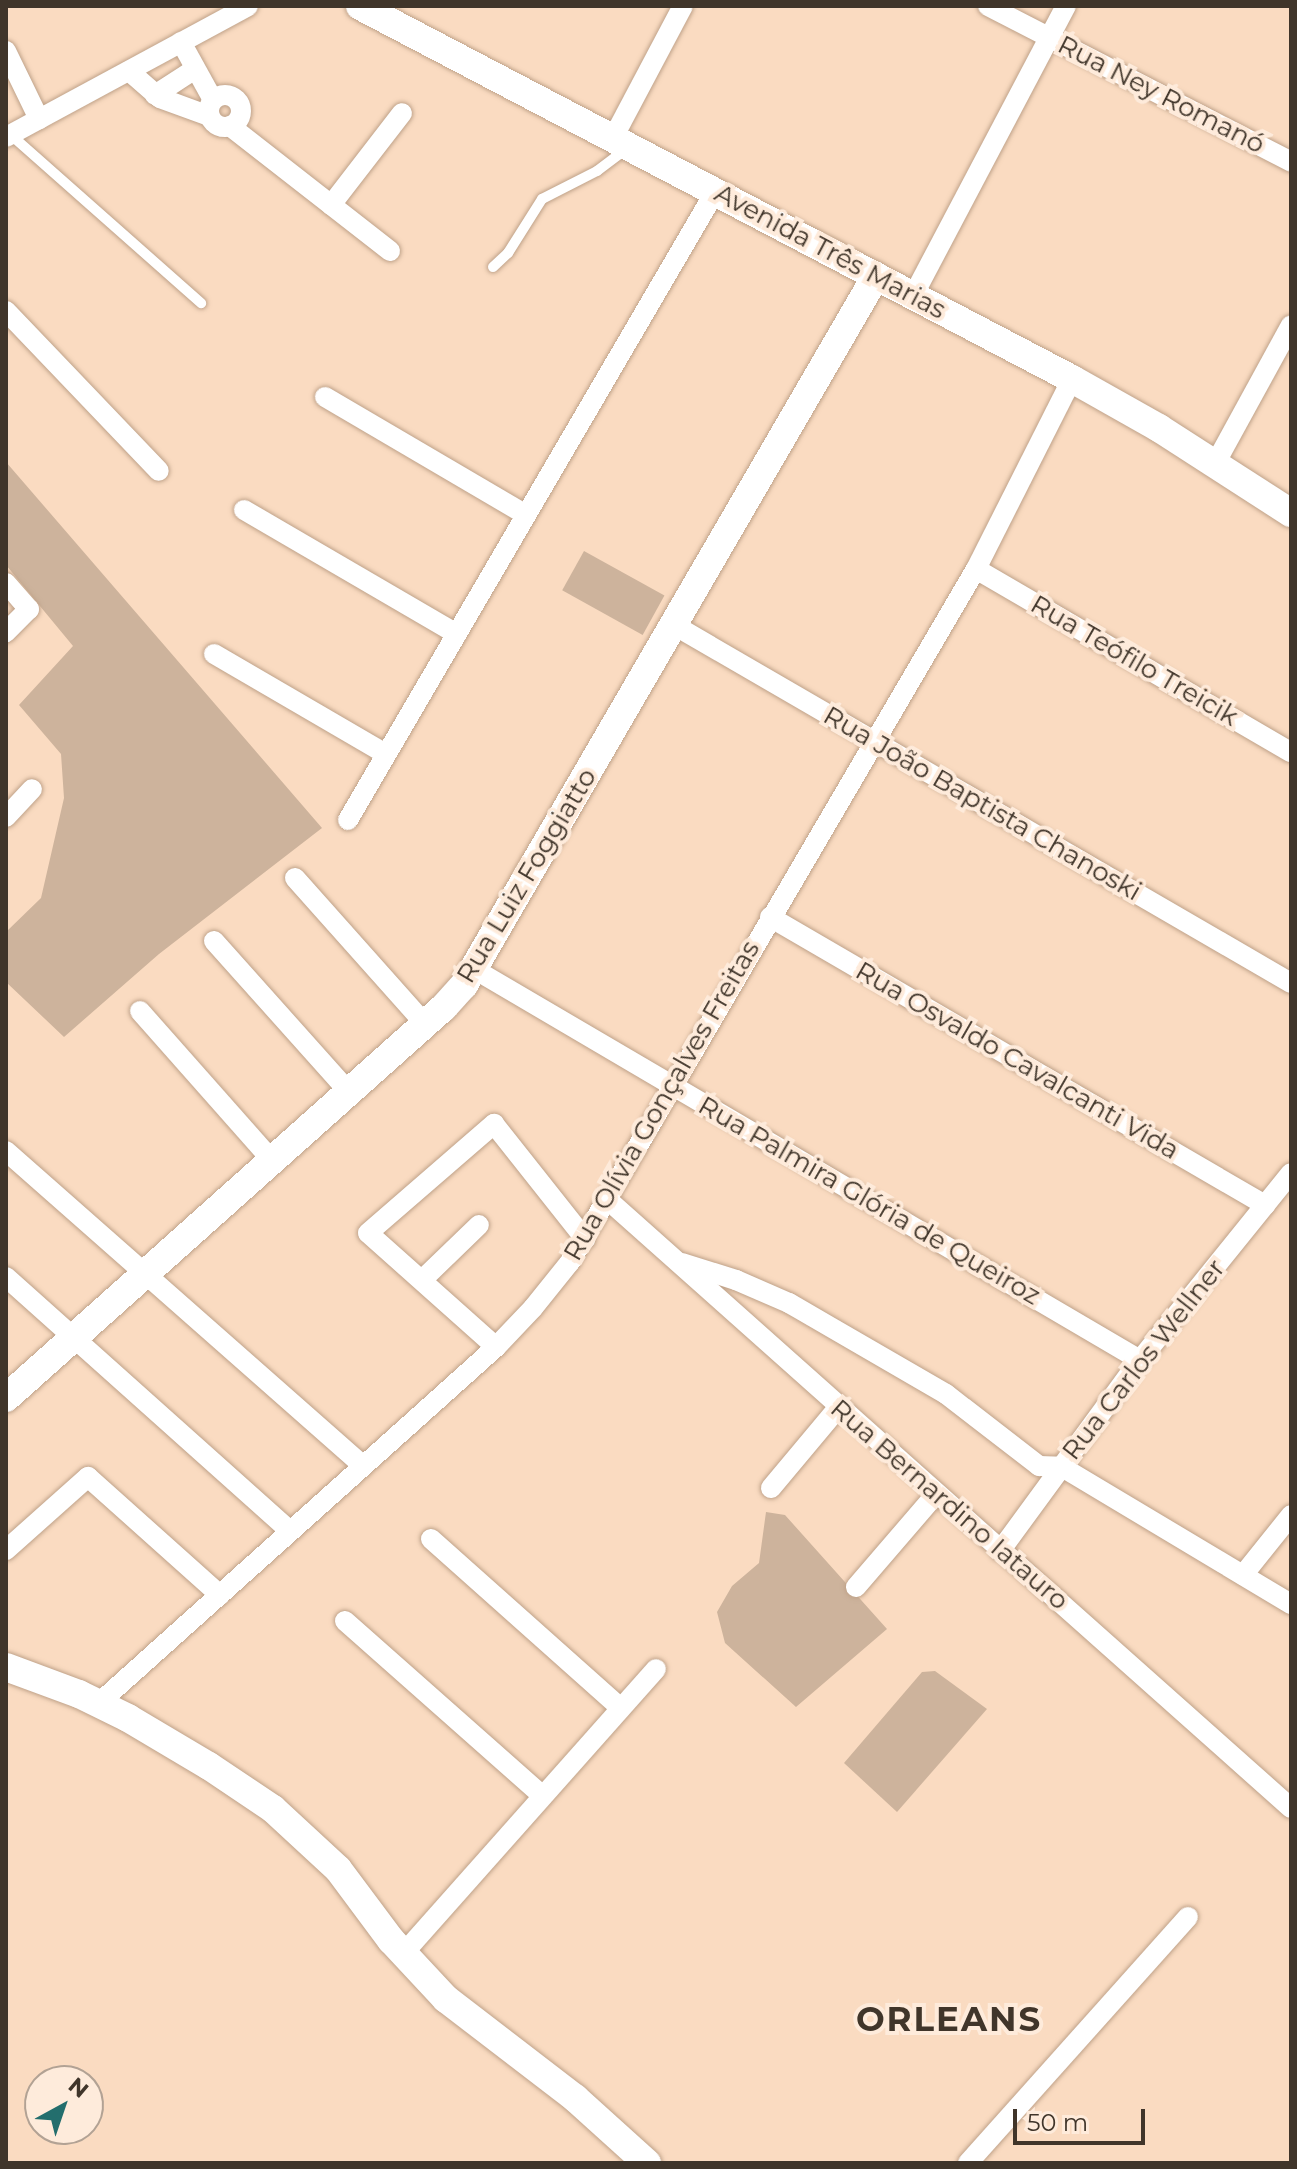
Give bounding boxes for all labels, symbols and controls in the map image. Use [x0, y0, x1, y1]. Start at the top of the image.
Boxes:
street label: Rua Ney Romanó [1052, 29, 1270, 161]
street label: Avenida Três Marias [709, 178, 951, 326]
street label: Rua Teófilo Treicik [1025, 589, 1243, 733]
street label: Rua João Baptista Chanoski [818, 700, 1146, 908]
street label: Rua Luiz Foggiatto [451, 763, 603, 989]
street label: Rua Olívia Gonçalves Freitas [557, 936, 767, 1266]
street label: Rua Osvaldo Cavalcanti Vida [850, 955, 1184, 1167]
street label: Rua Palmira Glória de Queiroz [693, 1090, 1045, 1312]
street label: Rua Carlos Wellner [1056, 1254, 1232, 1466]
street label: Rua Bernardino Iatauro [824, 1393, 1074, 1617]
district label: ORLEANS [856, 2000, 1042, 2040]
north arrow [24, 2065, 104, 2145]
text: N [63, 2072, 94, 2104]
scale bar [1017, 2093, 1149, 2143]
text: 50 m [1027, 2108, 1088, 2137]

